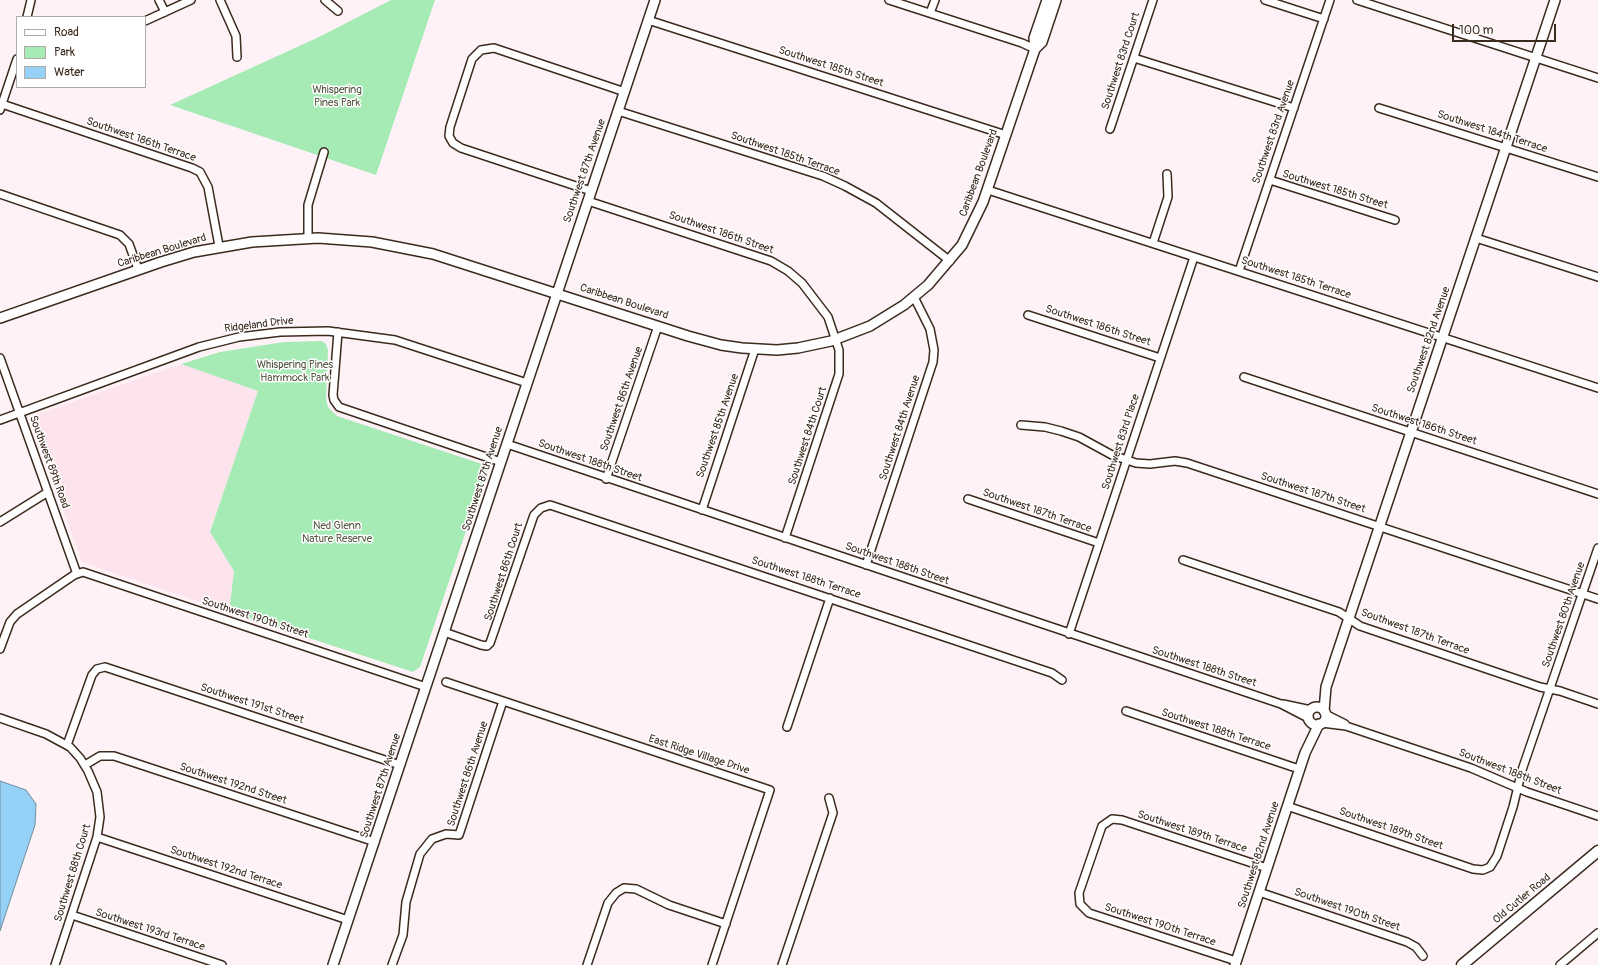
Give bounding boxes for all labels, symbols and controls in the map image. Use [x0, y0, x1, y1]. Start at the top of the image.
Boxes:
street label: Southwest 83rd Court [1099, 11, 1143, 111]
legend [16, 16, 146, 88]
scale bar [1454, 16, 1558, 42]
text: 100 m [1459, 23, 1493, 38]
text: Road [54, 25, 79, 40]
street label: Southwest 185th Street [777, 44, 885, 90]
text: Park [54, 45, 75, 60]
text: Water [54, 65, 85, 80]
street label: Southwest 83rd Avenue [1250, 78, 1298, 186]
park label: Whispering Pines Park [312, 83, 362, 109]
street label: Southwest 184th Terrace [1435, 108, 1549, 156]
street label: Southwest 186th Terrace [84, 115, 198, 165]
street label: Southwest 87th Avenue [561, 117, 609, 225]
street label: Caribbean Boulevard [957, 127, 1001, 219]
street label: Southwest 185th Terrace [729, 129, 841, 179]
street label: Southwest 185th Street [1281, 168, 1389, 212]
street label: Southwest 186th Street [667, 209, 775, 257]
street label: Caribbean Boulevard [116, 231, 208, 271]
street label: Southwest 185th Terrace [1239, 254, 1353, 302]
street label: Caribbean Boulevard [578, 281, 670, 323]
street label: Southwest 82nd Avenue [1405, 285, 1453, 395]
street label: Southwest 186th Street [1044, 303, 1152, 349]
street label: Ridgeland Drive [224, 314, 294, 336]
street label: Southwest 86th Avenue [598, 345, 646, 453]
park label: Whispering Pines Hammock Park [257, 358, 333, 384]
street label: Southwest 85th Avenue [694, 372, 742, 480]
street label: Southwest 84th Avenue [877, 374, 923, 482]
street label: Southwest 84th Court [786, 385, 830, 487]
street label: Southwest 83rd Place [1099, 392, 1143, 492]
street label: Southwest 186th Street [1370, 402, 1478, 448]
street label: Southwest 89th Road [26, 414, 72, 510]
street label: Southwest 87th Avenue [460, 425, 506, 533]
street label: Southwest 188th Street [536, 437, 644, 485]
street label: Southwest 187th Street [1259, 470, 1367, 516]
street label: Southwest 187th Terrace [981, 486, 1093, 536]
park label: Ned Glenn Nature Reserve [302, 519, 372, 545]
street label: Southwest 86th Court [482, 521, 526, 623]
street label: Southwest 188th Street [843, 540, 951, 588]
street label: Southwest 188th Terrace [750, 554, 862, 602]
street label: Southwest 80th Avenue [1540, 560, 1588, 670]
street label: Southwest 190th Street [200, 595, 310, 641]
street label: Southwest 187th Terrace [1359, 606, 1471, 658]
street label: Southwest 188th Street [1150, 644, 1258, 690]
street label: Southwest 191st Street [199, 681, 305, 727]
street label: Southwest 188th Terrace [1160, 706, 1272, 754]
street label: Southwest 86th Avenue [445, 720, 491, 828]
street label: Southwest 87th Avenue [358, 732, 404, 840]
street label: East Ridge Village Drive [647, 732, 751, 778]
street label: Southwest 188th Street [1457, 746, 1563, 798]
street label: Southwest 192nd Street [178, 760, 288, 808]
street label: Southwest 82nd Avenue [1235, 800, 1283, 910]
street label: Southwest 189th Street [1337, 805, 1445, 853]
street label: Southwest 189th Terrace [1136, 808, 1248, 856]
street label: Southwest 88th Court [52, 822, 94, 924]
street label: Southwest 192nd Terrace [168, 844, 284, 892]
street label: Old Cutler Road [1490, 871, 1554, 927]
street label: Southwest 190th Street [1292, 886, 1402, 934]
street label: Southwest 190th Terrace [1103, 901, 1217, 949]
street label: Southwest 193rd Terrace [94, 906, 206, 954]

